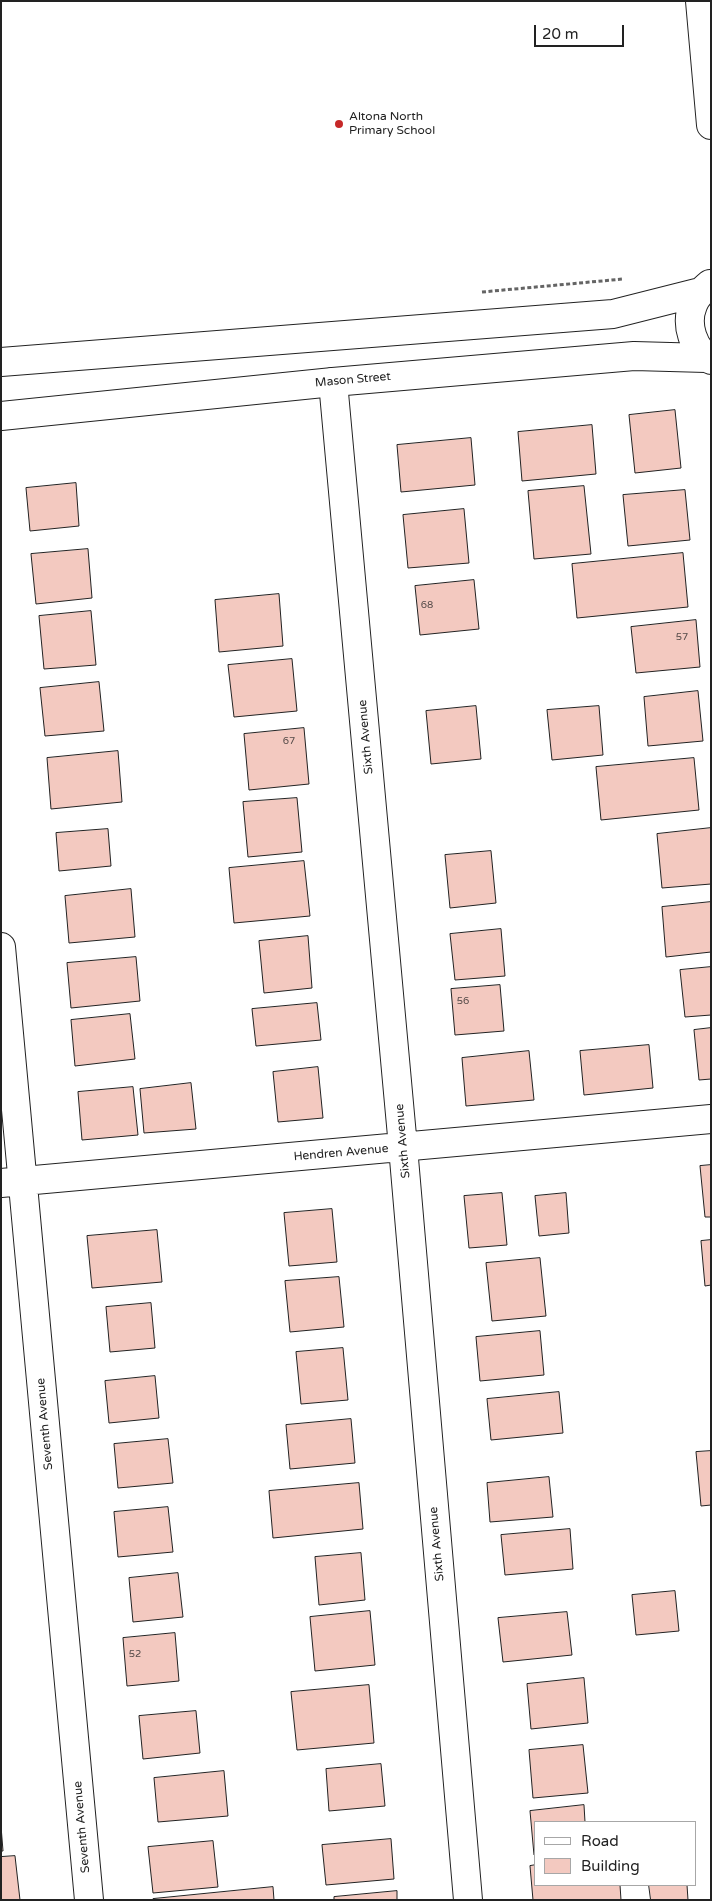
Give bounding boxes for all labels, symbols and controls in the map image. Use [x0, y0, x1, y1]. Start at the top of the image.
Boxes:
scale bar [537, 15, 627, 47]
text: 20 m [542, 25, 579, 43]
place label: Altona North Primary School [349, 110, 435, 138]
marker: Altona North Primary School [333, 118, 345, 130]
street label: Mason Street [314, 370, 392, 390]
house number: 68 [421, 599, 433, 611]
house number: 57 [676, 631, 688, 643]
street label: Sixth Avenue [356, 699, 376, 775]
house number: 67 [283, 735, 295, 747]
house number: 56 [457, 995, 469, 1007]
street label: Sixth Avenue [393, 1103, 413, 1179]
street label: Hendren Avenue [293, 1142, 389, 1164]
street label: Seventh Avenue [34, 1377, 56, 1471]
street label: Sixth Avenue [427, 1506, 447, 1582]
house number: 52 [129, 1648, 141, 1660]
street label: Seventh Avenue [71, 1780, 93, 1874]
legend [534, 1821, 697, 1886]
text: Road [581, 1832, 619, 1850]
text: Building [581, 1857, 640, 1875]

